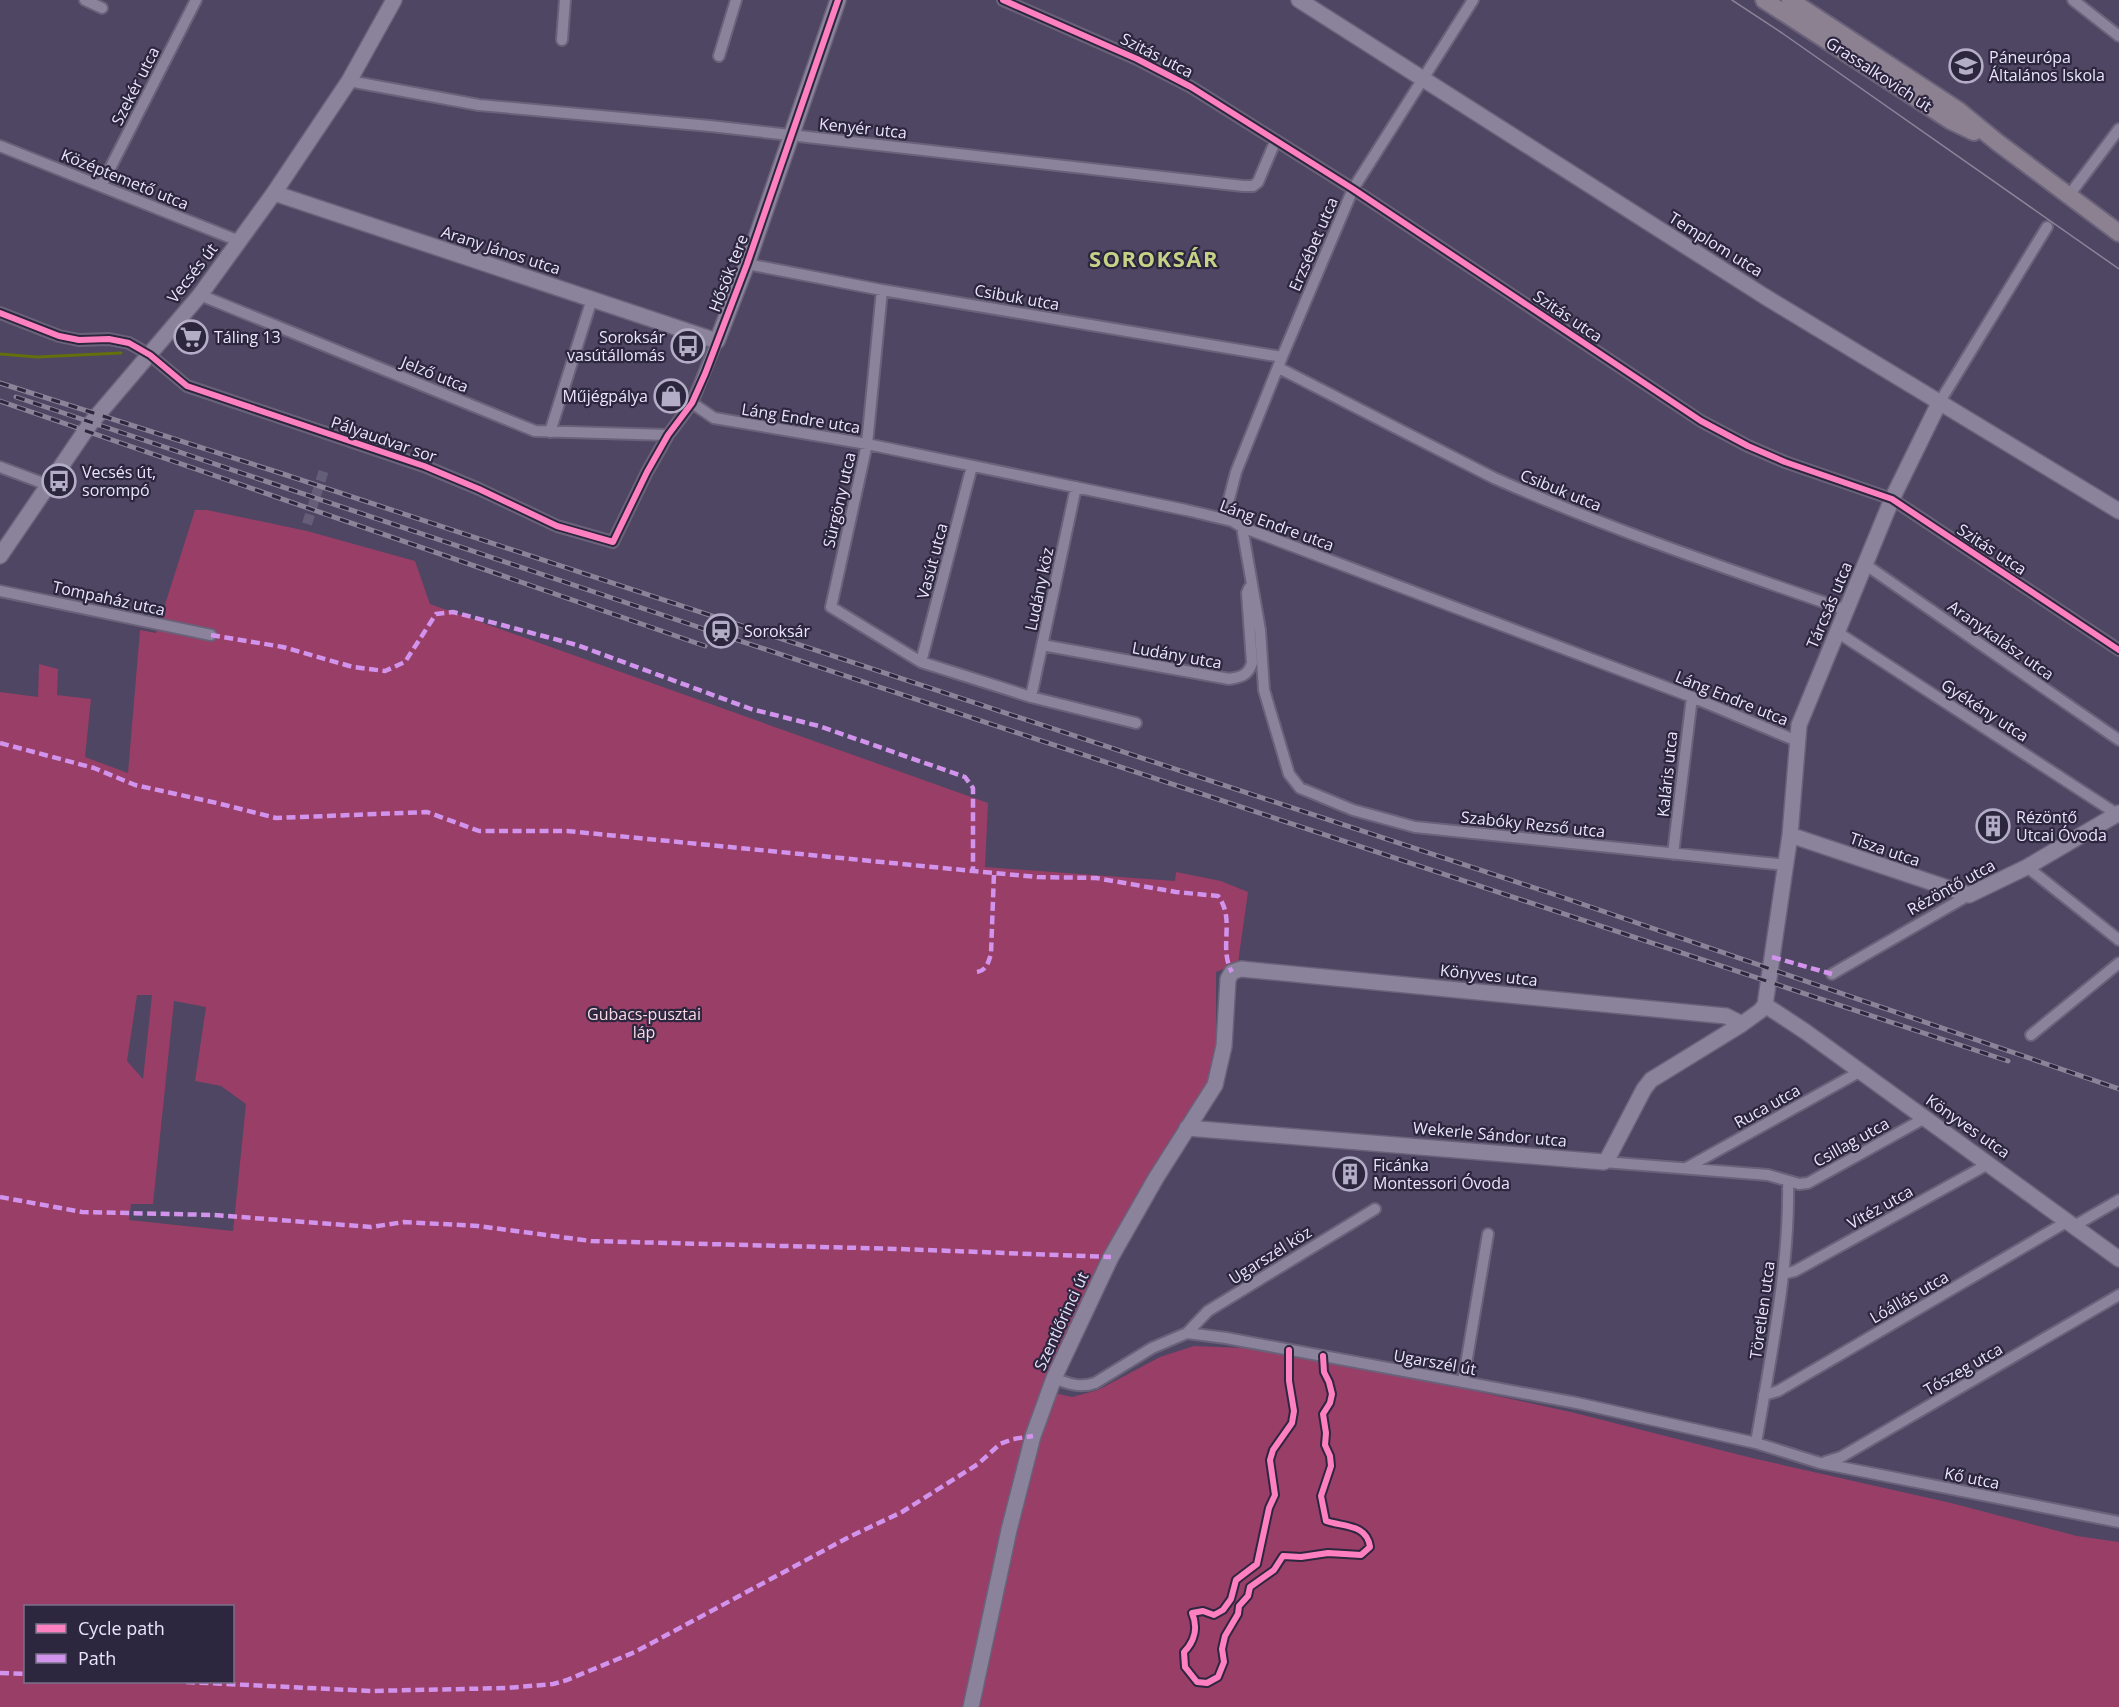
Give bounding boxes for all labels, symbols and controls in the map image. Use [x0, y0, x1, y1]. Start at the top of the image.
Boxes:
street label: Szitás utca [1117, 27, 1197, 83]
street label: Grassalkovich út [1822, 31, 1937, 117]
street label: Szekér utca [106, 43, 164, 129]
place label: Páneurópa Általános Iskola [1989, 46, 2105, 86]
school or university icon: Páneurópa Általános Iskola [1948, 48, 1984, 84]
street label: Kenyér utca [818, 112, 908, 144]
street label: Középtemető utca [58, 143, 192, 215]
street label: Erzsébet utca [1283, 194, 1343, 294]
street label: Templom utca [1665, 206, 1767, 282]
street label: Arany János utca [439, 220, 563, 280]
street label: Hősök tere [703, 231, 753, 315]
street label: Vecsés út [162, 238, 222, 307]
district label: SOROKSÁR [1089, 243, 1219, 273]
street label: Csibuk utca [973, 279, 1061, 315]
street label: Szitás utca [1529, 285, 1607, 347]
supermarket icon: Táling 13 [173, 319, 209, 355]
place label: Táling 13 [214, 326, 281, 348]
place label: Soroksár vasútállomás [567, 326, 665, 366]
bus stop icon: Soroksár vasútállomás [670, 328, 706, 364]
street label: Jelző utca [396, 350, 472, 397]
shop icon: Műjégpálya [653, 378, 689, 414]
place label: Műjégpálya [562, 385, 648, 407]
street label: Láng Endre utca [740, 398, 862, 438]
street label: Pályaudvar sor [328, 411, 440, 468]
street label: Sürgöny utca [817, 450, 861, 550]
place label: Vecsés út, sorompó [82, 461, 156, 501]
bus stop icon: Vecsés út, sorompó [41, 463, 77, 499]
street label: Csibuk utca [1517, 464, 1605, 516]
street label: Láng Endre utca [1217, 494, 1337, 556]
street label: Szitás utca [1953, 518, 2031, 580]
street label: Vasút utca [911, 521, 953, 601]
street label: Ludány köz [1019, 545, 1059, 633]
street label: Tárcsás utca [1801, 558, 1857, 652]
street label: Tompaház utca [51, 575, 167, 621]
street label: Aranykalász utca [1944, 595, 2058, 685]
station icon: Soroksár [703, 613, 739, 649]
place label: Soroksár [744, 620, 810, 642]
street label: Ludány utca [1130, 636, 1224, 674]
street label: Láng Endre utca [1672, 665, 1792, 731]
street label: Gyékény utca [1937, 674, 2033, 746]
street label: Kaláris utca [1652, 730, 1682, 818]
street label: Szabóky Rezső utca [1460, 805, 1606, 843]
place label: Rézöntő Utcai Óvoda [2016, 806, 2107, 846]
building icon: Rézöntő Utcai Óvoda [1975, 808, 2011, 844]
street label: Tisza utca [1847, 827, 1923, 871]
street label: Rézöntő utca [1903, 854, 1999, 920]
street label: Könyves utca [1439, 959, 1539, 991]
park label: Gubacs-pusztai láp [587, 1003, 701, 1043]
street label: Ruca utca [1730, 1079, 1804, 1133]
street label: Könyves utca [1922, 1089, 2014, 1163]
street label: Csillag utca [1809, 1112, 1893, 1172]
street label: Wekerle Sándor utca [1412, 1116, 1568, 1152]
place label: Ficánka Montessori Óvoda [1373, 1154, 1510, 1194]
building icon: Ficánka Montessori Óvoda [1332, 1156, 1368, 1192]
street label: Vitéz utca [1843, 1180, 1917, 1234]
street label: Ugarszél köz [1224, 1221, 1316, 1289]
street label: Töretlen utca [1744, 1260, 1780, 1360]
street label: Lóállás utca [1866, 1266, 1952, 1328]
street label: Szentlőrinci út [1029, 1268, 1094, 1374]
street label: Tószeg utca [1920, 1338, 2006, 1400]
street label: Ugarszél út [1392, 1344, 1478, 1380]
street label: Kő utca [1943, 1462, 2001, 1494]
legend [24, 1605, 234, 1683]
text: Cycle path [78, 1616, 165, 1640]
text: Path [78, 1646, 116, 1670]

